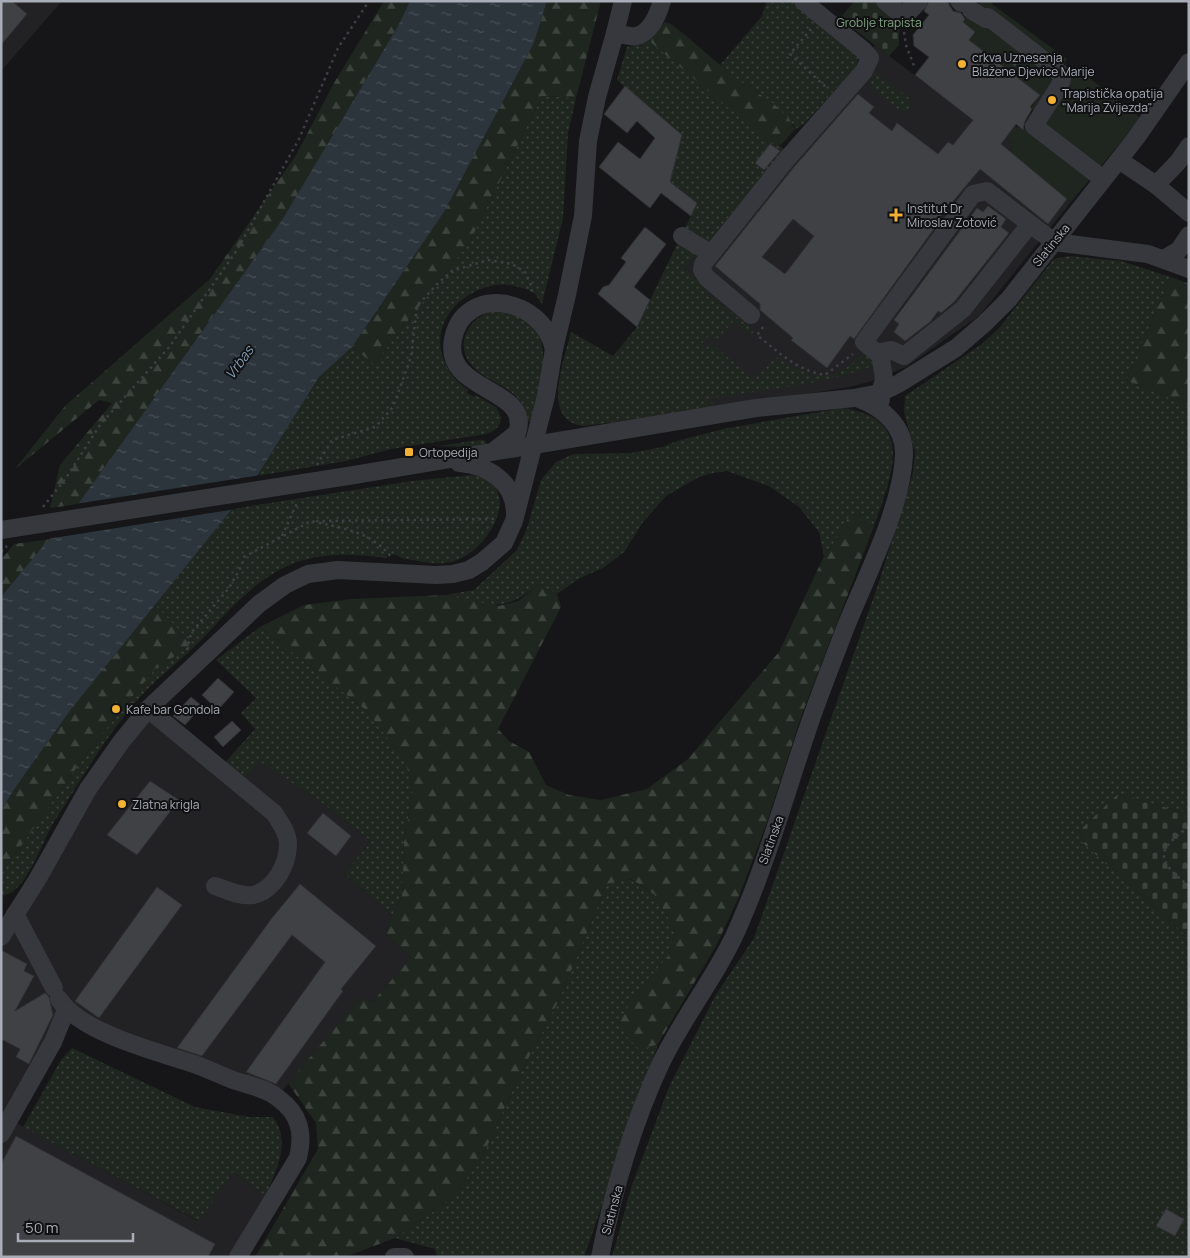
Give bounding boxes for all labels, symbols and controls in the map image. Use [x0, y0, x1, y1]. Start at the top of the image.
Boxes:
park label: Groblje trapista [836, 14, 922, 31]
place label: crkva Uznesenja Blažene Djevice Marije [972, 49, 1095, 80]
marker: crkva Uznesenja Blažene Djevice Marije [956, 58, 968, 70]
place label: Trapistička opatija "Marija Zvijezda" [1062, 85, 1163, 116]
marker: Trapistička opatija "Marija Zvijezda" [1046, 94, 1058, 106]
place label: Institut Dr Miroslav Zotović [907, 200, 997, 231]
marker: Institut Dr Miroslav Zotović [889, 208, 903, 222]
street label: Slatinska [1028, 220, 1074, 270]
water label: Vrbas [220, 340, 259, 383]
place label: Ortopedija [419, 444, 477, 461]
marker: Ortopedija [403, 446, 415, 458]
place label: Kafe bar Gondola [126, 701, 220, 718]
marker: Kafe bar Gondola [110, 703, 122, 715]
place label: Zlatna krigla [132, 796, 200, 813]
marker: Zlatna krigla [116, 798, 128, 810]
street label: Slatinska [754, 813, 788, 867]
street label: Slatinska [597, 1183, 627, 1237]
scale bar [18, 1210, 132, 1242]
text: 50 m [25, 1217, 59, 1238]

